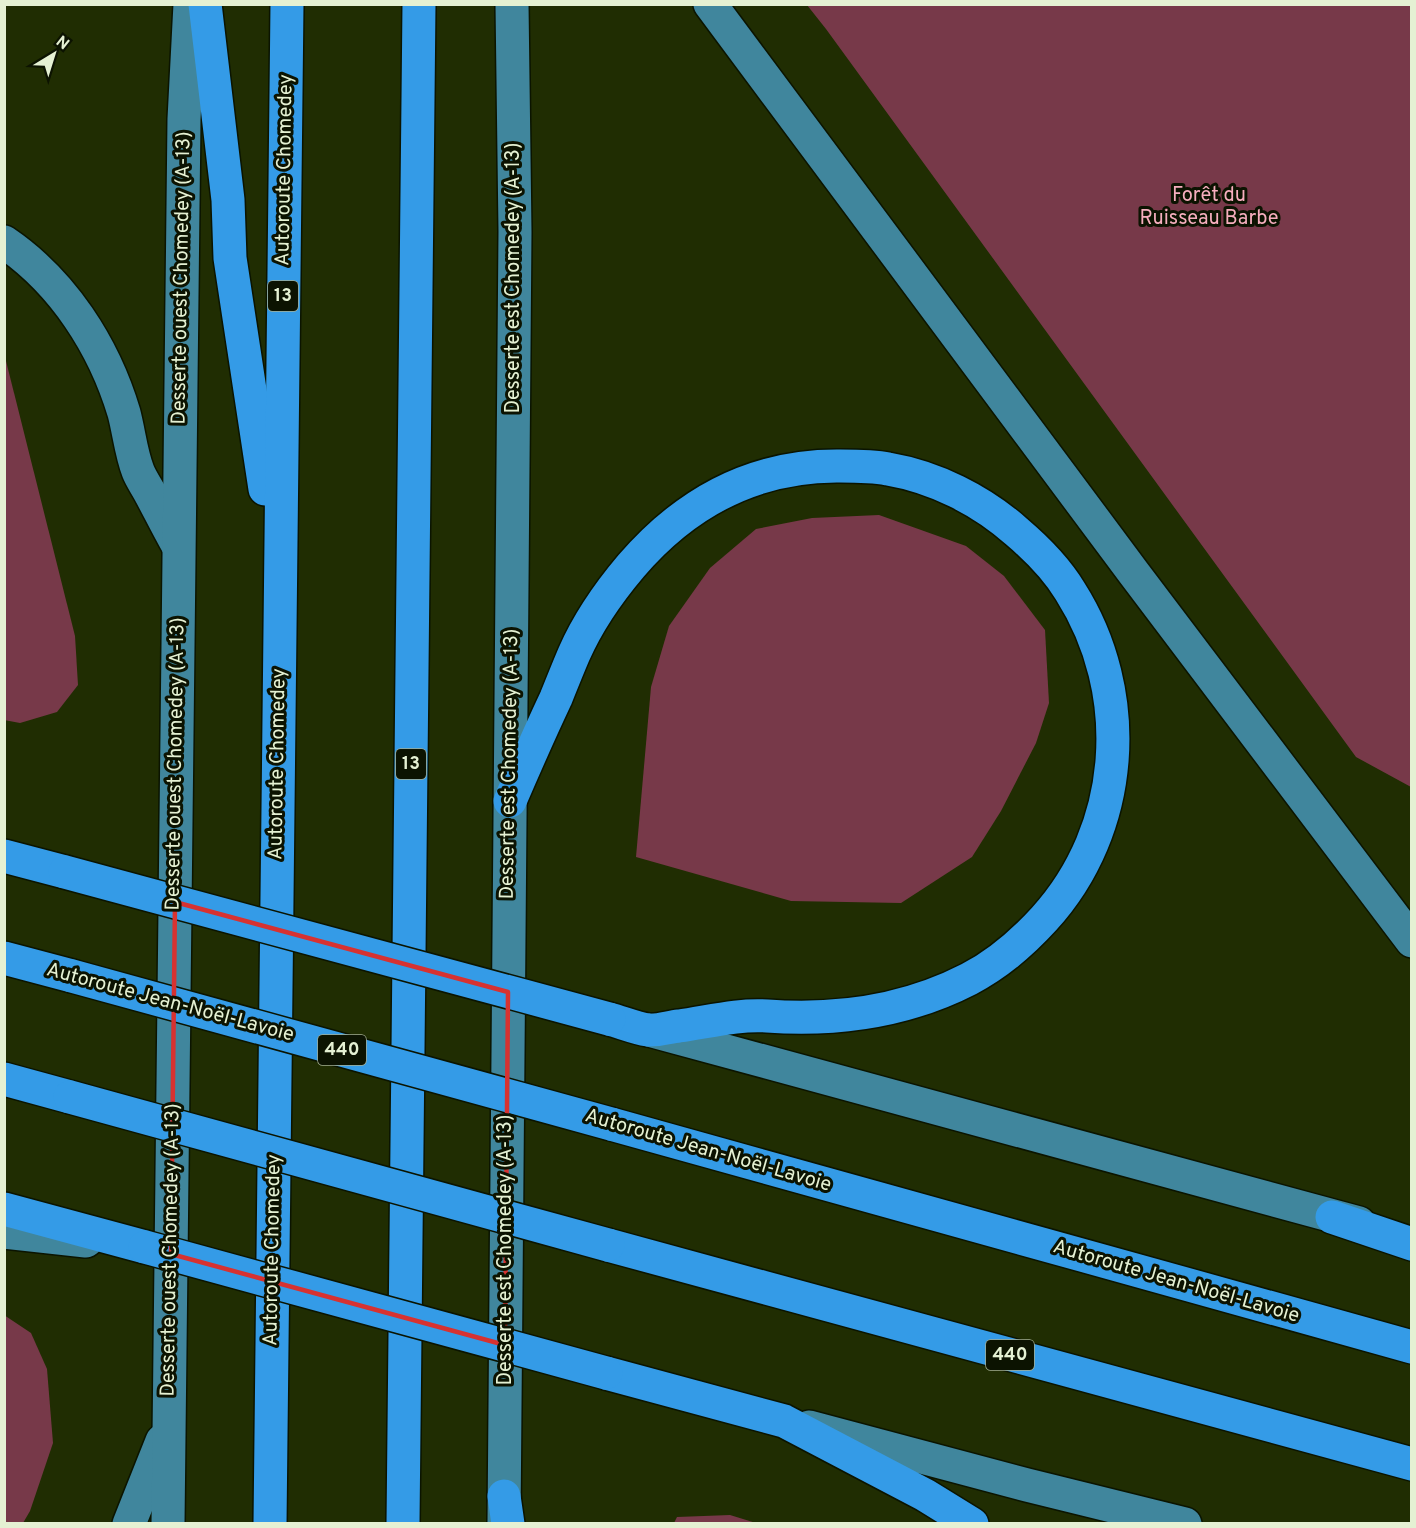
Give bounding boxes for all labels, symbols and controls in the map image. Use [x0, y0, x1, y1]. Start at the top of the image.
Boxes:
north arrow [24, 24, 84, 84]
text: N [51, 32, 73, 55]
street label: Autoroute Chomedey [270, 74, 300, 266]
street label: Desserte ouest Chomedey (A-13) [166, 131, 198, 425]
street label: Desserte est Chomedey (A-13) [501, 142, 527, 414]
park label: Forêt du Ruisseau Barbe [1139, 183, 1279, 232]
road number: 13 [268, 281, 298, 311]
street label: Desserte ouest Chomedey (A-13) [160, 617, 192, 911]
street label: Desserte est Chomedey (A-13) [495, 628, 525, 900]
street label: Autoroute Chomedey [263, 668, 293, 860]
road number: 13 [396, 749, 426, 779]
street label: Autoroute Jean-Noël-Lavoie [43, 957, 297, 1049]
road number: 440 [318, 1035, 366, 1065]
street label: Desserte ouest Chomedey (A-13) [155, 1103, 187, 1397]
street label: Autoroute Jean-Noël-Lavoie [582, 1103, 834, 1199]
street label: Desserte est Chomedey (A-13) [493, 1114, 519, 1386]
street label: Autoroute Chomedey [258, 1154, 288, 1346]
street label: Autoroute Jean-Noël-Lavoie [1050, 1234, 1302, 1330]
road number: 440 [986, 1340, 1034, 1370]

